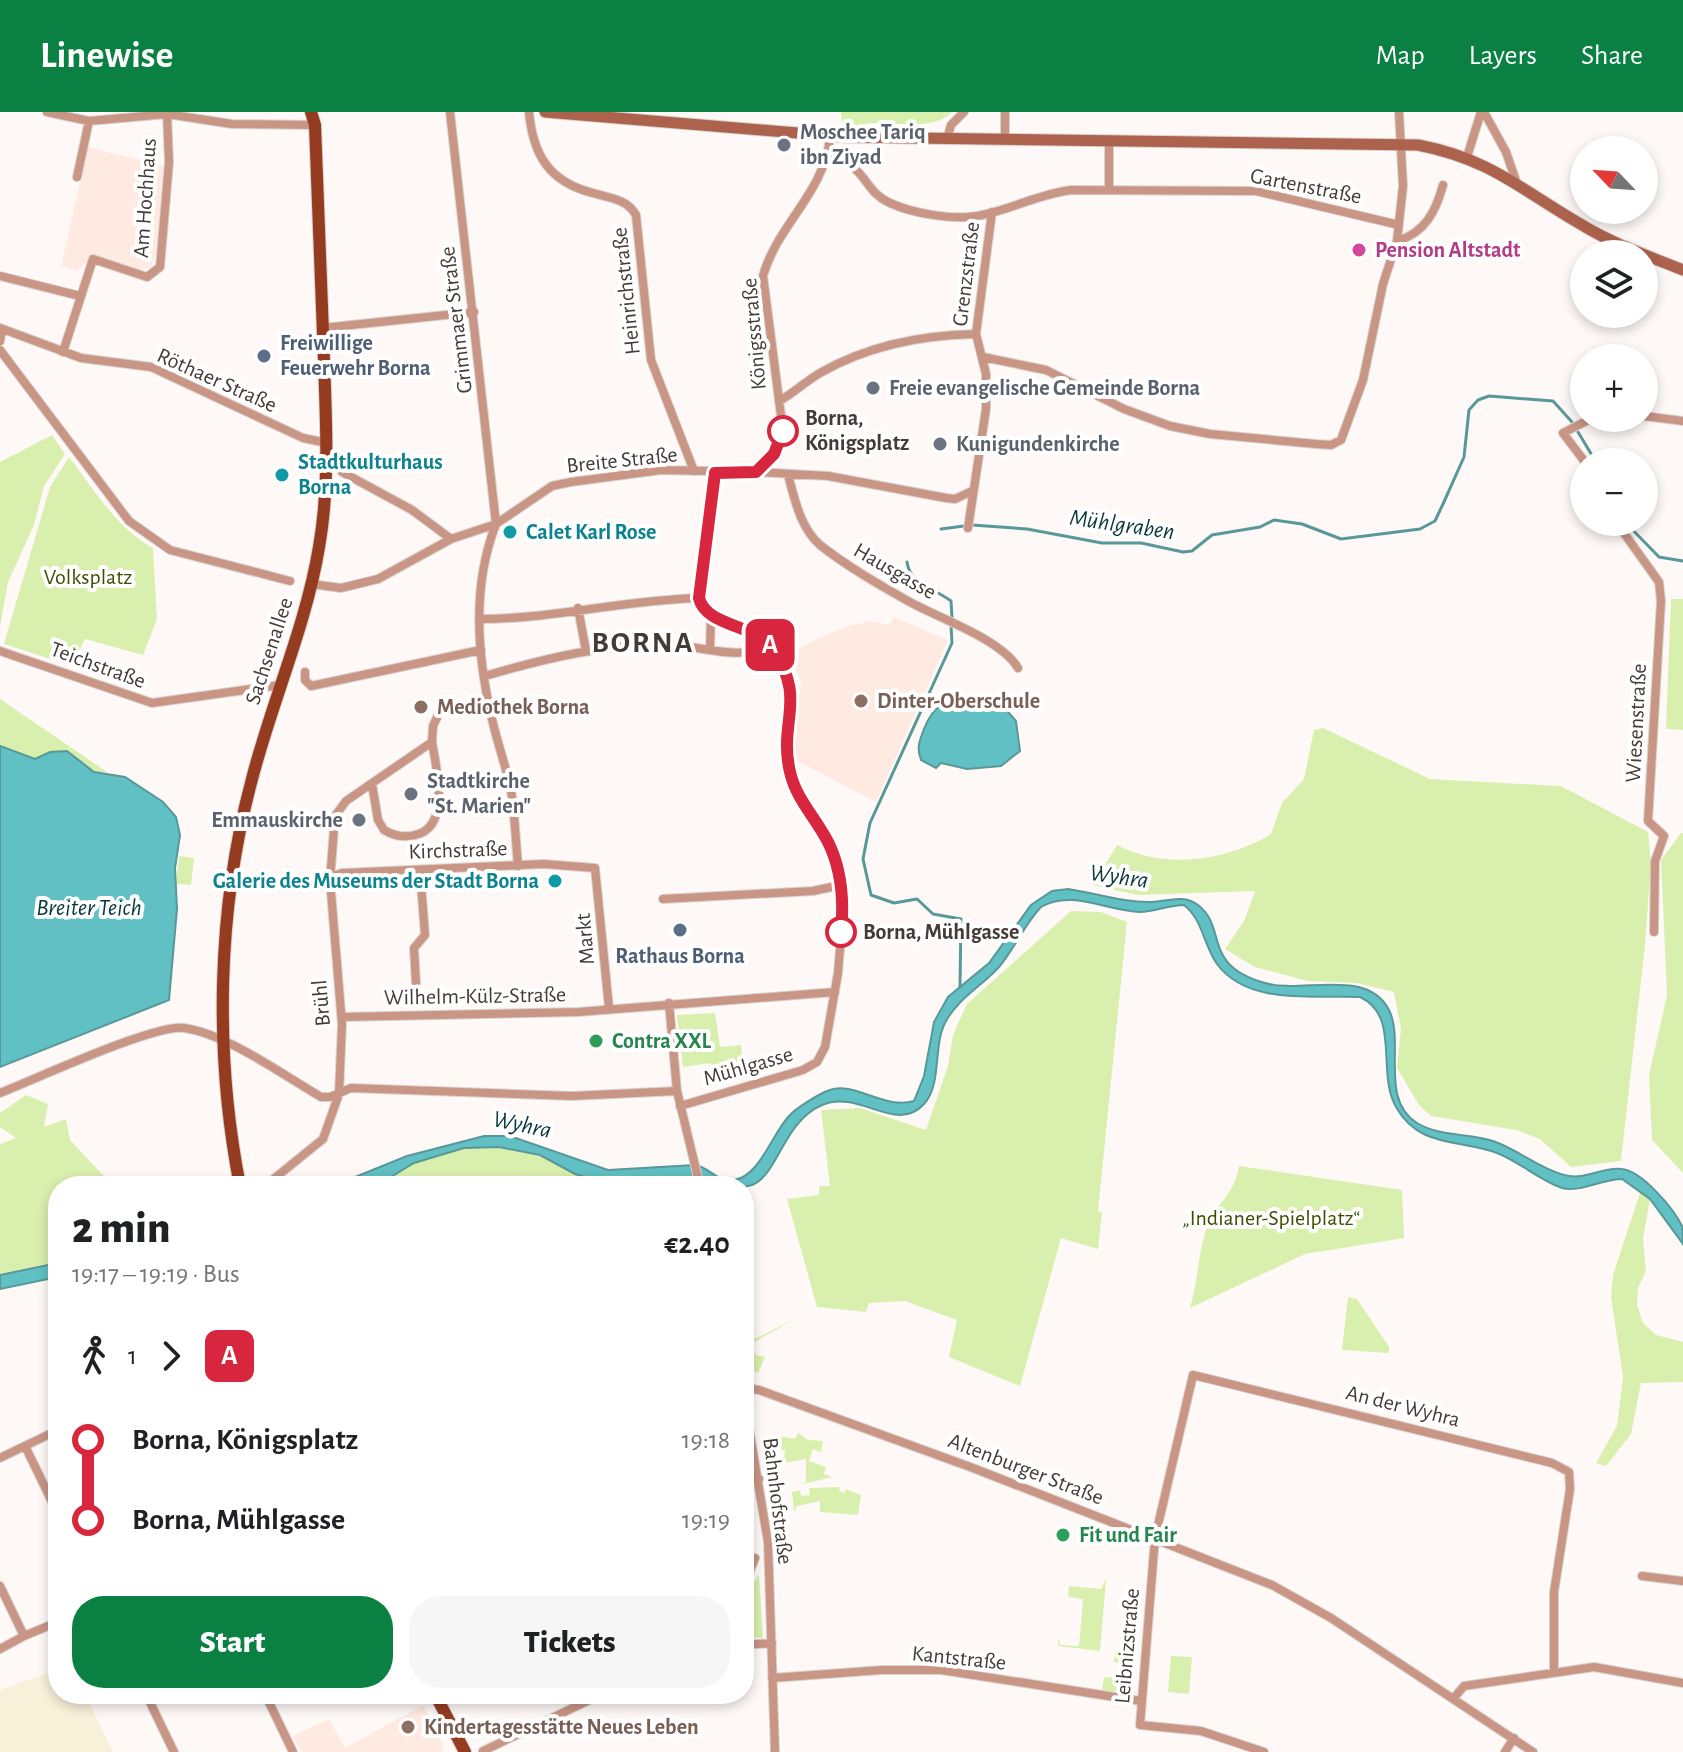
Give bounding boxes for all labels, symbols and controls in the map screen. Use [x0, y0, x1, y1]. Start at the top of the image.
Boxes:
text: Linewise [40, 37, 173, 75]
text: Map [1376, 42, 1425, 70]
text: Layers [1469, 42, 1537, 70]
text: Share [1581, 42, 1643, 70]
place label: Moschee Tariq ibn Ziyad [800, 121, 926, 169]
marker: Moschee Tariq ibn Ziyad [775, 136, 793, 154]
north arrow [1570, 136, 1658, 224]
map controls [1570, 136, 1658, 536]
street label: Am Hochhaus [130, 137, 160, 259]
street label: Gartenstraße [1249, 164, 1363, 208]
street label: Grenzstraße [949, 221, 983, 327]
street label: Heinrichstraße [608, 226, 644, 356]
place label: Pension Altstadt [1375, 239, 1521, 261]
button: layers [1570, 240, 1658, 328]
marker: Pension Altstadt [1350, 241, 1368, 259]
street label: Grimmaer Straße [436, 245, 476, 395]
street label: Königsstraße [738, 277, 770, 391]
place label: Freiwillige Feuerwehr Borna [280, 332, 431, 379]
street label: Röthaer Straße [154, 344, 280, 416]
button: + [1570, 344, 1658, 432]
marker: Freiwillige Feuerwehr Borna [255, 347, 273, 365]
place label: Freie evangelische Gemeinde Borna [889, 377, 1201, 399]
marker: Freie evangelische Gemeinde Borna [864, 379, 882, 397]
place label: Borna, Königsplatz [805, 407, 909, 454]
marker: Borna, Königsplatz [768, 416, 798, 446]
place label: Kunigundenkirche [956, 433, 1120, 455]
marker: Kunigundenkirche [931, 435, 949, 453]
street label: Breite Straße [565, 443, 679, 477]
button: − [1570, 448, 1658, 536]
place label: Stadtkulturhaus Borna [298, 451, 443, 498]
marker: Stadtkulturhaus Borna [273, 466, 291, 484]
water label: Mühlgraben [1068, 506, 1176, 544]
place label: Calet Karl Rose [526, 521, 656, 543]
marker: Calet Karl Rose [501, 523, 519, 541]
street label: Hausgasse [850, 539, 940, 603]
park label: Volksplatz [44, 566, 132, 588]
street label: Sachsenallee [241, 595, 297, 707]
line badge: A [744, 619, 796, 671]
district label: BORNA [591, 628, 695, 658]
text: A [762, 631, 778, 659]
street label: Teichstraße [48, 638, 148, 692]
street label: Wiesenstraße [1622, 663, 1650, 783]
place label: Dinter-Oberschule [877, 690, 1040, 712]
marker: Dinter-Oberschule [852, 692, 870, 710]
place label: Mediothek Borna [437, 696, 590, 718]
marker: Mediothek Borna [412, 698, 430, 716]
place label: Stadtkirche "St. Marien" [427, 770, 531, 817]
marker: Stadtkirche "St. Marien" [402, 785, 420, 803]
place label: Emmauskirche [211, 809, 343, 831]
marker: Emmauskirche [350, 811, 368, 829]
street label: Kirchstraße [408, 837, 508, 863]
water label: Wyhra [1088, 861, 1150, 893]
place label: Galerie des Museums der Stadt Borna [213, 870, 539, 892]
marker: Galerie des Museums der Stadt Borna [546, 872, 564, 890]
water label: Breiter Teich [36, 896, 142, 920]
street label: Markt [572, 913, 598, 965]
marker: Borna, Mühlgasse [826, 917, 856, 947]
marker: Rathaus Borna [671, 921, 689, 939]
place label: Borna, Mühlgasse [863, 921, 1019, 943]
place label: Rathaus Borna [615, 945, 745, 967]
street label: Brühl [308, 979, 334, 1027]
street label: Wilhelm-Külz-Straße [384, 983, 566, 1009]
place label: Contra XXL [612, 1030, 712, 1052]
marker: Contra XXL [587, 1032, 605, 1050]
street label: Mühlgasse [701, 1043, 795, 1089]
water label: Wyhra [491, 1107, 553, 1143]
text: 2 min [72, 1207, 171, 1251]
park label: „Indianer-Spielplatz“ [1182, 1207, 1360, 1229]
text: €2.40 [664, 1229, 730, 1259]
text: 19:17 – 19:19 · Bus [72, 1261, 240, 1287]
icon: walk [72, 1334, 116, 1378]
icon: forward [149, 1334, 193, 1378]
text: A [221, 1342, 238, 1370]
text: 1 [128, 1343, 137, 1369]
street label: An der Wyhra [1344, 1381, 1462, 1431]
text: Borna, Königsplatz [132, 1425, 358, 1455]
text: 19:18 [682, 1427, 730, 1453]
street label: Altenburger Straße [945, 1429, 1107, 1509]
street label: Bahnhofstraße [759, 1436, 797, 1566]
text: Borna, Mühlgasse [132, 1505, 345, 1535]
text: 19:19 [682, 1507, 730, 1533]
place label: Fit und Fair [1079, 1524, 1177, 1546]
marker: Fit und Fair [1054, 1526, 1072, 1544]
street label: Leibnizstraße [1111, 1587, 1143, 1705]
button: Start [72, 1596, 393, 1688]
button: Tickets [409, 1596, 730, 1688]
street label: Kantstraße [911, 1642, 1007, 1674]
place label: Kindertagesstätte Neues Leben [424, 1716, 699, 1738]
marker: Kindertagesstätte Neues Leben [399, 1718, 417, 1736]

